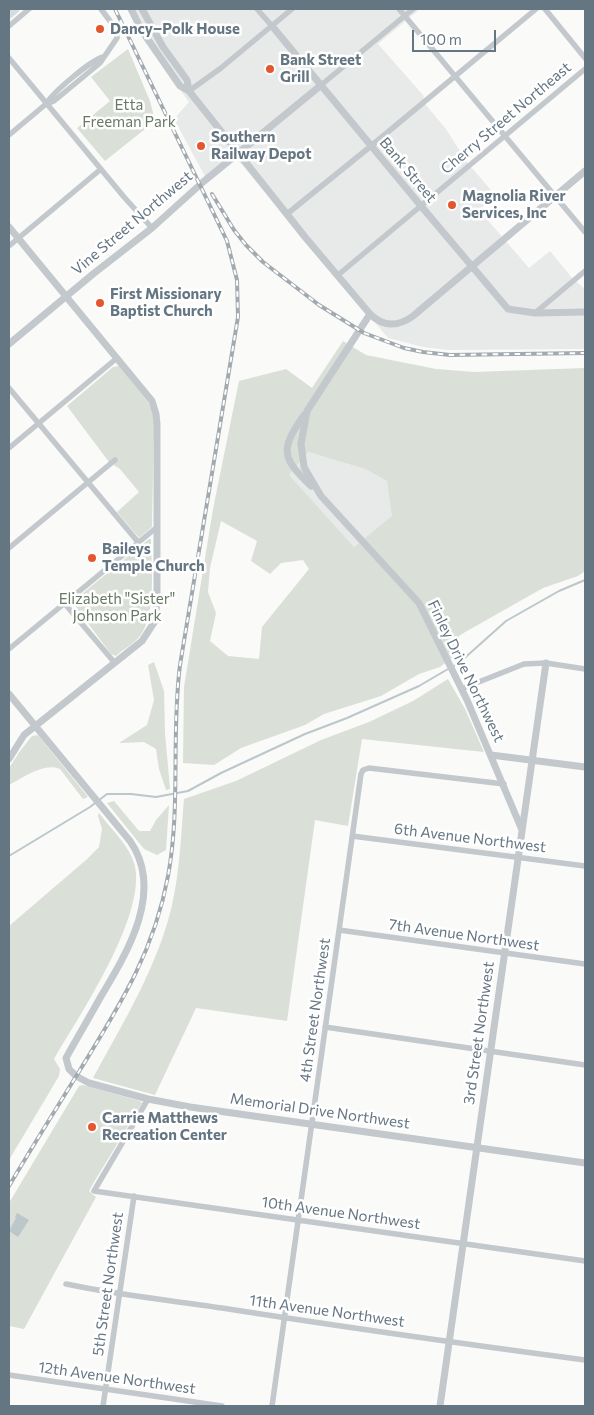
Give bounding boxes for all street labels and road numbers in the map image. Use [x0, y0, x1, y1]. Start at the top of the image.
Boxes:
street label: Cherry Street Northeast [437, 58, 575, 178]
street label: Bank Street [376, 134, 440, 206]
street label: Vine Street Northwest [68, 167, 196, 279]
street label: Finley Drive Northwest [424, 597, 508, 745]
street label: 6th Avenue Northwest [393, 820, 547, 856]
street label: 7th Avenue Northwest [388, 916, 540, 954]
street label: 4th Street Northwest [296, 937, 334, 1083]
street label: 3rd Street Northwest [460, 960, 498, 1106]
street label: Memorial Drive Northwest [229, 1089, 411, 1133]
street label: 10th Avenue Northwest [260, 1193, 422, 1233]
street label: 5th Street Northwest [89, 1211, 127, 1357]
street label: 11th Avenue Northwest [248, 1291, 406, 1331]
street label: 12th Avenue Northwest [37, 1358, 197, 1398]

